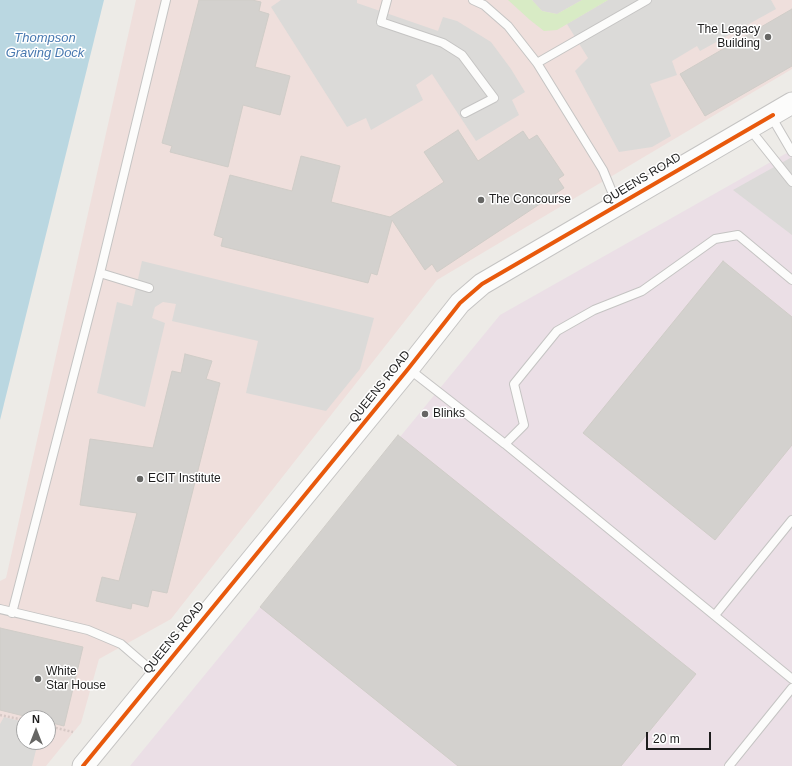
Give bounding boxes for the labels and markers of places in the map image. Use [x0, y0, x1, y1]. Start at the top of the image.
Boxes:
place label: The Legacy Building [697, 23, 760, 51]
marker: The Legacy Building [763, 32, 773, 42]
place label: The Concourse [489, 193, 571, 207]
marker: The Concourse [476, 195, 486, 205]
place label: Blinks [433, 407, 465, 421]
marker: Blinks [420, 409, 430, 419]
place label: ECIT Institute [148, 472, 221, 486]
marker: ECIT Institute [135, 474, 145, 484]
place label: White Star House [46, 665, 106, 693]
marker: White Star House [33, 674, 43, 684]

